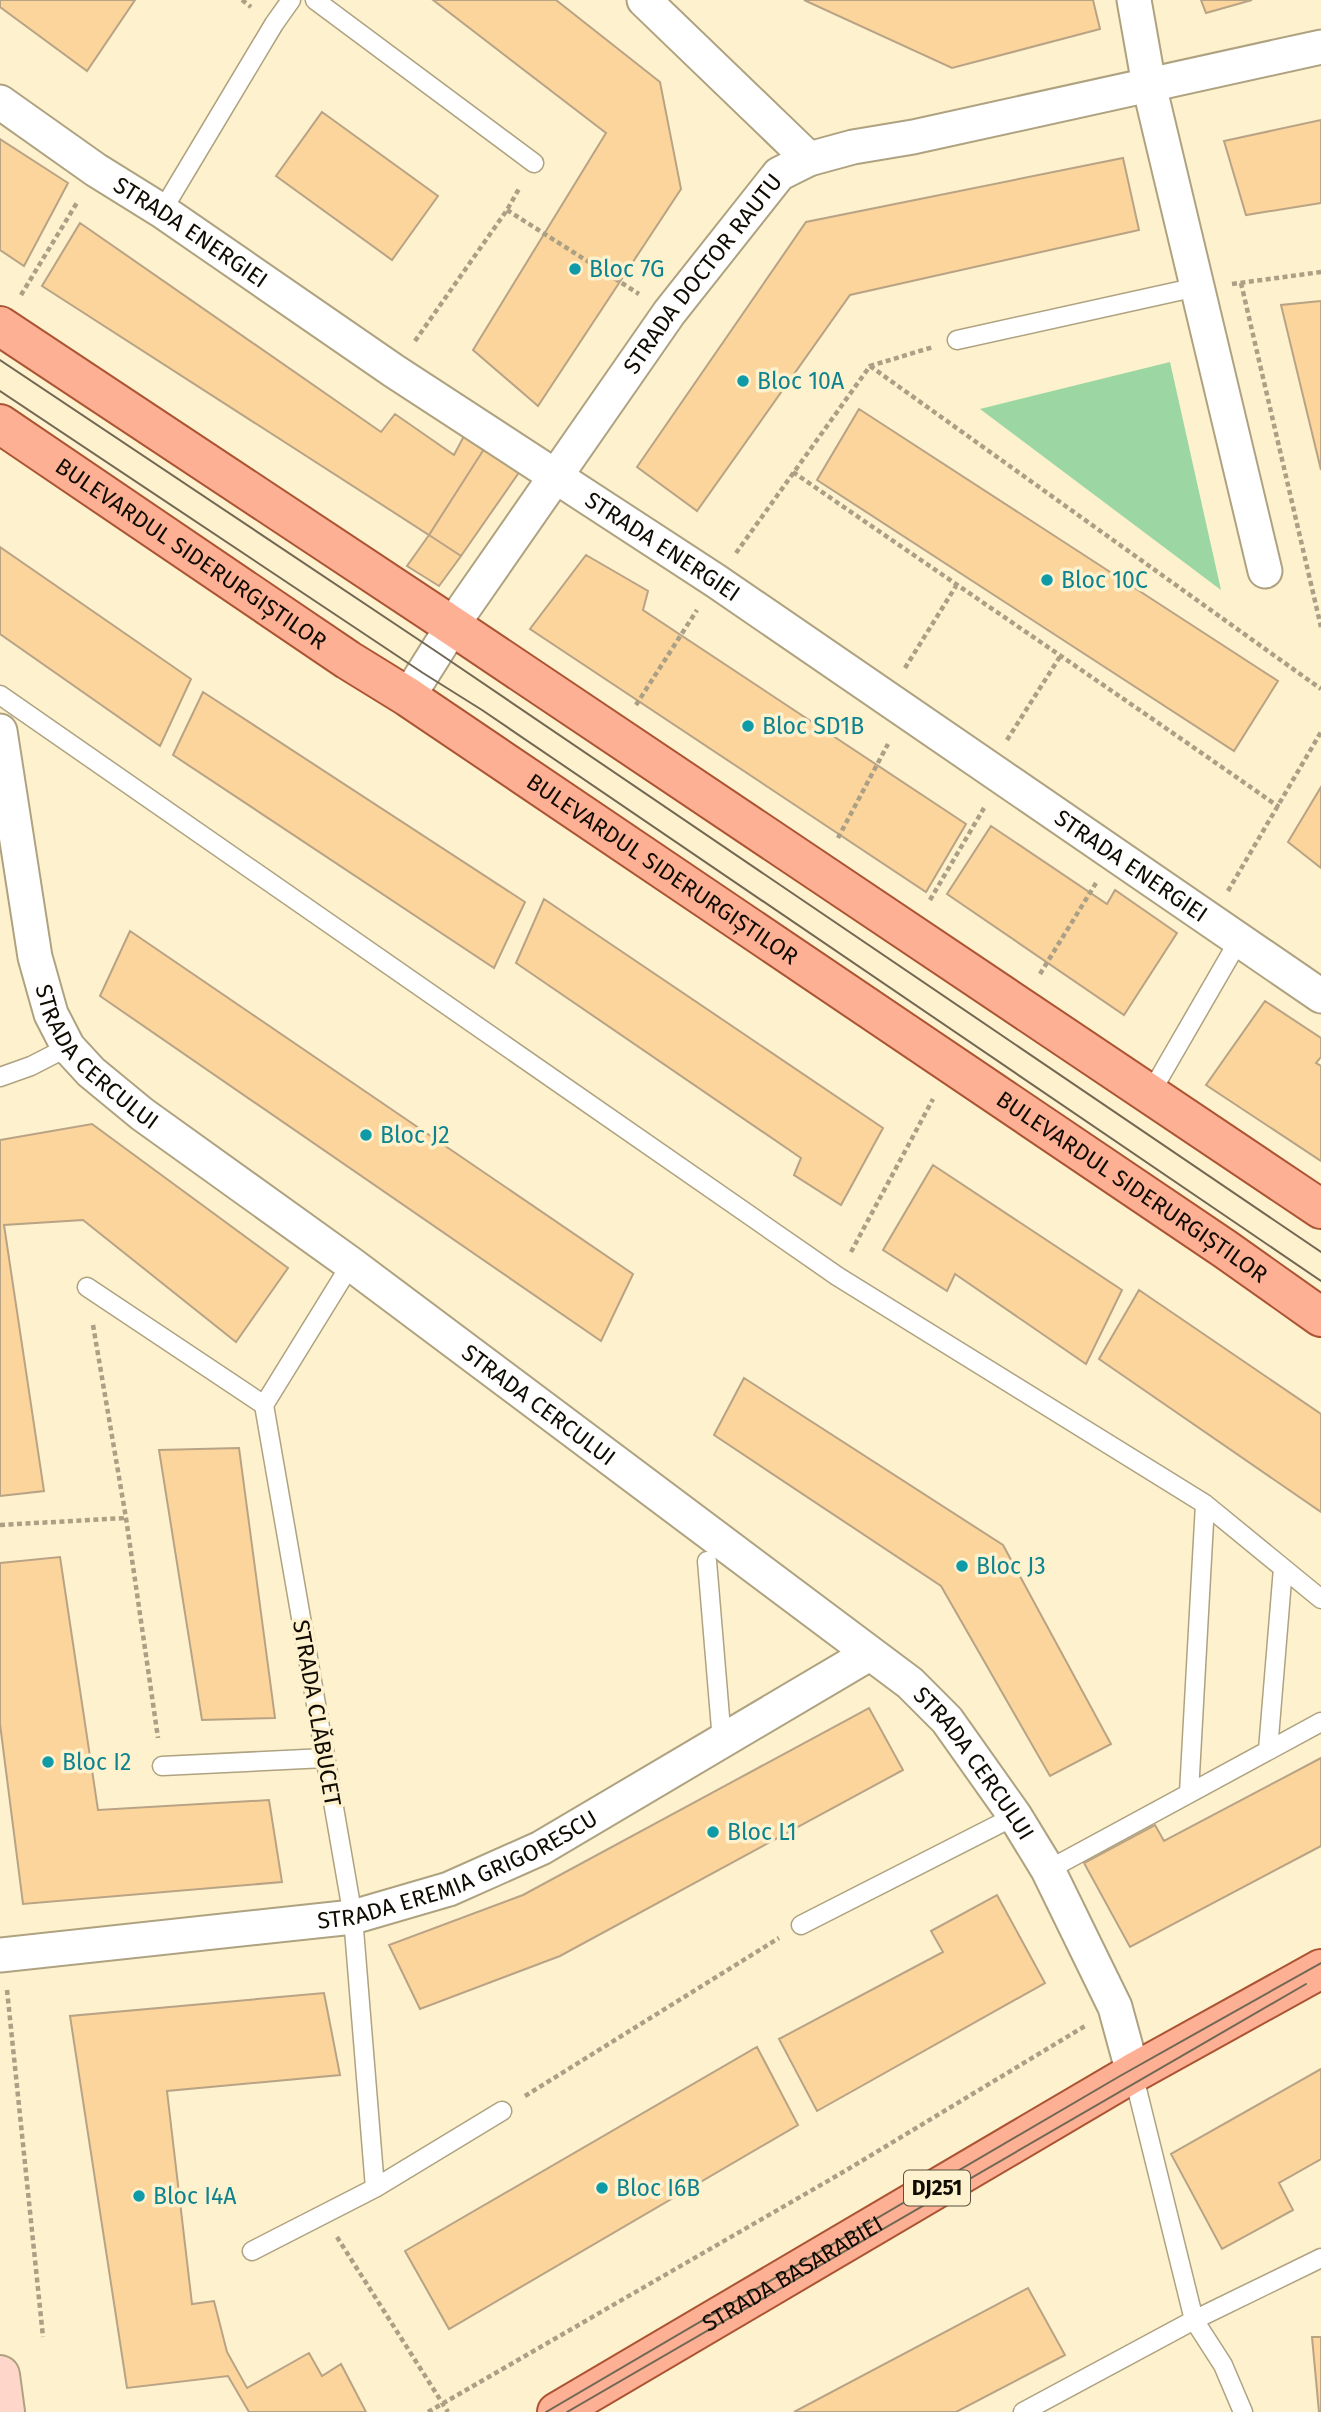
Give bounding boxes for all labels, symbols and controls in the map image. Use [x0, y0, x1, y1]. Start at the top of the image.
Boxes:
street label: STRADA DOCTOR RAUTU [617, 168, 788, 379]
street label: STRADA ENERGIEI [109, 171, 273, 294]
place label: Bloc 7G [589, 255, 665, 283]
marker: Bloc 7G [567, 261, 583, 277]
place label: Bloc 10A [757, 367, 845, 395]
marker: Bloc 10A [735, 373, 751, 389]
street label: BULEVARDUL SIDERURGIȘTILOR [50, 452, 332, 656]
street label: STRADA ENERGIEI [580, 486, 745, 607]
place label: Bloc 10C [1061, 566, 1148, 594]
marker: Bloc 10C [1039, 572, 1055, 588]
place label: Bloc SD1B [762, 712, 864, 740]
marker: Bloc SD1B [740, 718, 756, 734]
street label: BULEVARDUL SIDERURGIȘTILOR [521, 767, 804, 971]
street label: STRADA ENERGIEI [1049, 803, 1213, 928]
street label: STRADA CERCULUI [29, 981, 164, 1135]
street label: BULEVARDUL SIDERURGIȘTILOR [991, 1085, 1273, 1289]
place label: Bloc J2 [380, 1121, 450, 1149]
marker: Bloc J2 [358, 1127, 374, 1143]
street label: STRADA CERCULUI [457, 1338, 621, 1471]
place label: Bloc J3 [976, 1552, 1046, 1580]
marker: Bloc J3 [954, 1558, 970, 1574]
street label: STRADA CLĂBUCET [287, 1618, 347, 1808]
street label: STRADA CERCULUI [908, 1681, 1040, 1845]
place label: Bloc I2 [62, 1748, 131, 1776]
marker: Bloc I2 [40, 1754, 56, 1770]
street label: STRADA EREMIA GRIGORESCU [316, 1804, 602, 1935]
place label: Bloc L1 [727, 1818, 797, 1846]
marker: Bloc L1 [705, 1824, 721, 1840]
road number: DJ251 [904, 2170, 970, 2206]
place label: Bloc I6B [616, 2174, 700, 2202]
marker: Bloc I6B [594, 2180, 610, 2196]
place label: Bloc I4A [153, 2182, 237, 2210]
marker: Bloc I4A [131, 2188, 147, 2204]
street label: STRADA BASARABIEI [697, 2210, 888, 2337]

